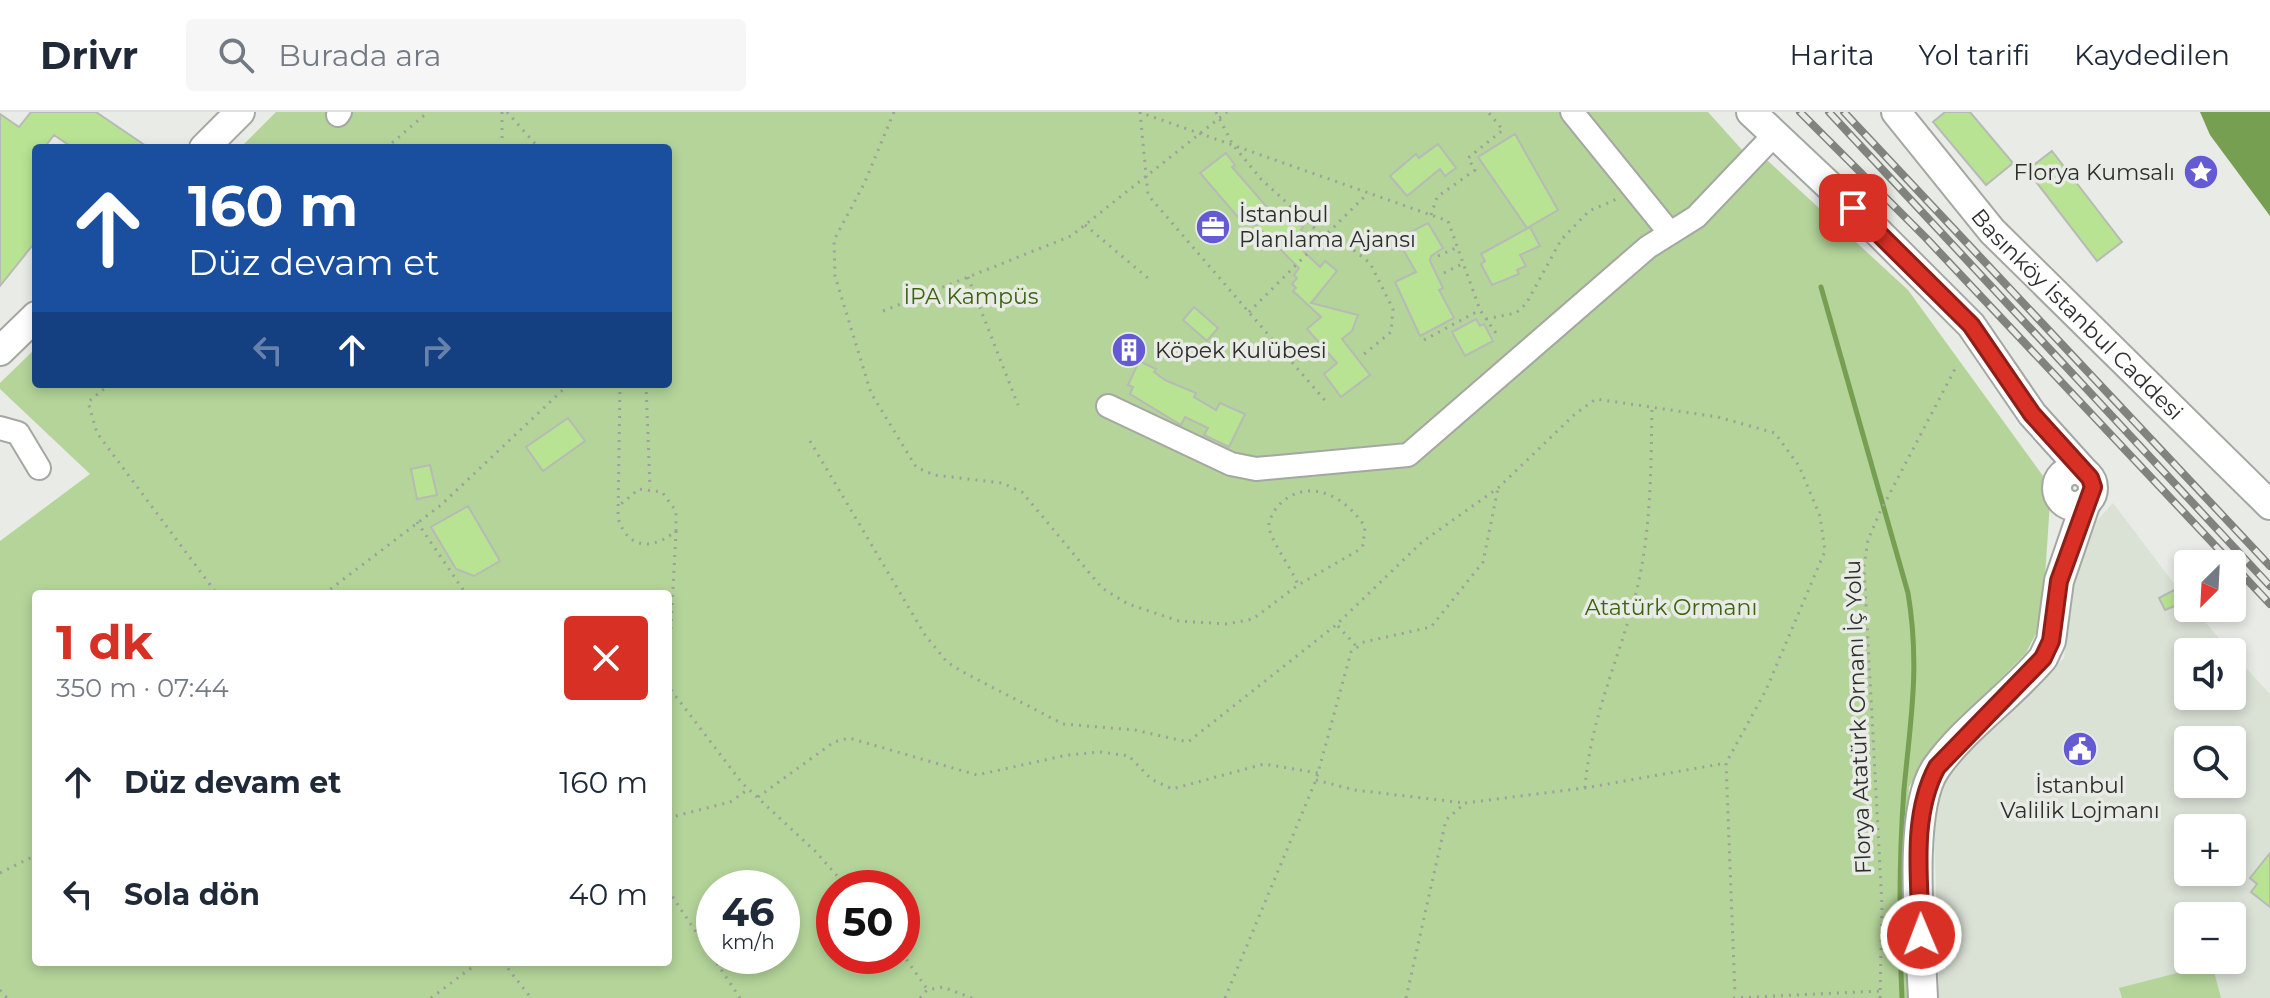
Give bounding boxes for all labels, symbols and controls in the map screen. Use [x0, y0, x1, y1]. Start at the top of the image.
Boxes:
search box [186, 19, 746, 91]
text: Drivr [40, 32, 138, 79]
icon: search [214, 33, 258, 77]
text: Burada ara [278, 37, 442, 74]
text: Harita [1790, 38, 1875, 72]
text: Yol tarifi [1919, 38, 2030, 72]
text: Kaydedilen [2074, 38, 2230, 72]
place icon: Florya Kumsalı [2182, 153, 2220, 191]
place label: Florya Kumsalı [2014, 159, 2175, 186]
text: 160 m [188, 172, 358, 240]
pin [1819, 174, 1887, 242]
icon: ahead [56, 176, 160, 280]
icon: arrive [1831, 186, 1875, 230]
place label: İstanbul Planlama Ajansı [1239, 201, 1416, 253]
street label: Basınköy İstanbul Caddesi [1966, 203, 2189, 425]
office icon: İstanbul Planlama Ajansı [1194, 208, 1232, 246]
text: Düz devam et [188, 240, 440, 284]
park label: İPA Kampüs [903, 283, 1039, 310]
icon: left [246, 328, 290, 372]
icon: ahead [330, 328, 374, 372]
icon: right [414, 328, 458, 372]
building icon: Köpek Kulübesi [1110, 331, 1148, 369]
place label: Köpek Kulübesi [1155, 337, 1327, 364]
north arrow [2174, 550, 2246, 622]
map controls [2174, 550, 2246, 974]
street label: Florya Atatürk Ornanı İç Yolu [1839, 559, 1877, 875]
park label: Atatürk Ormanı [1585, 594, 1757, 621]
text: 1 dk [56, 613, 153, 671]
button: close [564, 616, 648, 700]
button: sound [2174, 638, 2246, 710]
text: 350 m · 07:44 [56, 672, 229, 704]
button: search [2174, 726, 2246, 798]
public building icon: İstanbul Valilik Lojmanı [2061, 730, 2099, 768]
icon: ahead [56, 760, 100, 804]
text: Düz devam et [124, 764, 341, 801]
text: 160 m [559, 764, 648, 801]
place label: İstanbul Valilik Lojmanı [2000, 772, 2160, 824]
button: + [2174, 814, 2246, 886]
speed limit sign: 50 [816, 870, 920, 974]
icon: left [56, 872, 100, 916]
text: Sola dön [124, 876, 260, 913]
text: 40 m [569, 876, 648, 913]
text: 46 [721, 887, 775, 936]
position arrow [1879, 893, 1963, 977]
button: − [2174, 902, 2246, 974]
text: km/h [721, 930, 775, 954]

